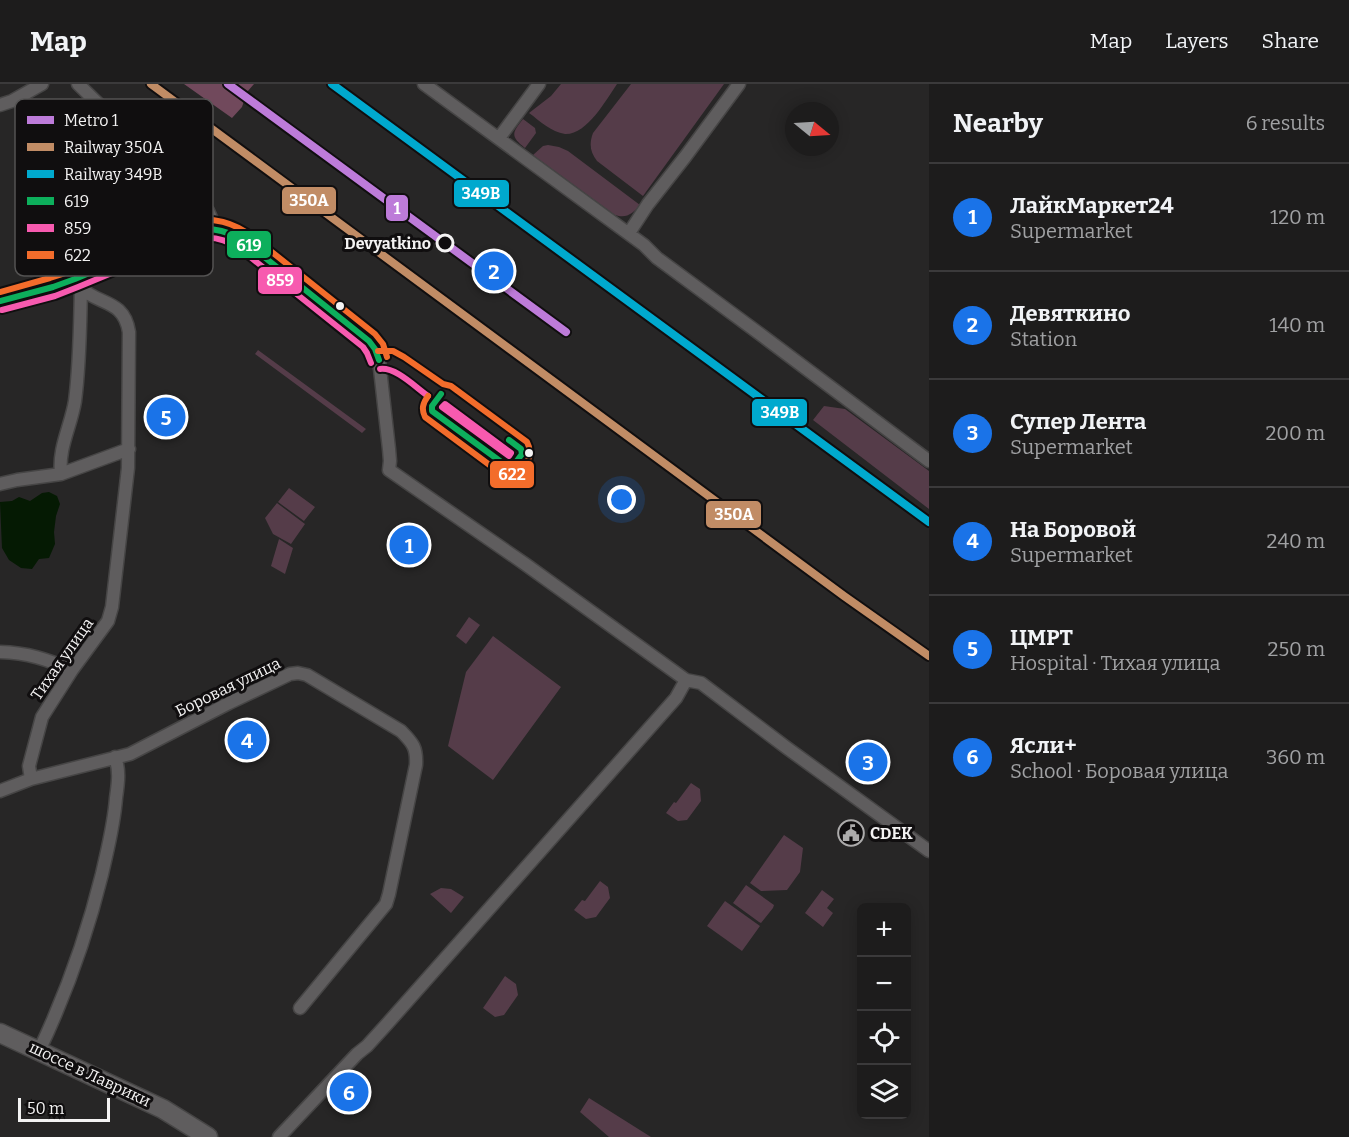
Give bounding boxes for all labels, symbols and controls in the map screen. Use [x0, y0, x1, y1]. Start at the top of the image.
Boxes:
text: Map [30, 25, 87, 58]
text: Map [1090, 28, 1132, 54]
text: Layers [1165, 28, 1229, 54]
text: Share [1262, 28, 1319, 54]
legend [15, 99, 213, 276]
north arrow [785, 102, 839, 156]
text: Nearby [953, 108, 1043, 139]
text: Metro 1 [64, 111, 119, 130]
text: 6 results [1246, 111, 1325, 135]
text: Railway 350А [64, 138, 164, 157]
text: Railway 349В [64, 165, 163, 184]
line badge: 349В [453, 179, 510, 208]
text: 349В [462, 184, 500, 203]
line badge: 350А [281, 186, 337, 215]
text: 350А [289, 191, 329, 210]
text: 619 [64, 192, 89, 211]
text: ЛайкМаркет24 [1010, 192, 1174, 219]
line badge: 1 [385, 194, 409, 222]
text: 1 [394, 199, 401, 218]
text: 1 [968, 205, 977, 229]
text: 120 m [1270, 205, 1325, 229]
text: 859 [64, 219, 91, 238]
text: Supermarket [1010, 219, 1133, 243]
line badge: 619 [226, 230, 272, 259]
place label: Devyatkino [344, 234, 431, 253]
marker: Devyatkino [436, 234, 454, 252]
text: 619 [236, 236, 262, 255]
text: 622 [64, 246, 91, 265]
pin: 2 [474, 248, 514, 294]
line badge: 859 [257, 266, 303, 295]
text: 859 [266, 271, 294, 290]
unlabelled marker [334, 300, 346, 312]
text: Девяткино [1010, 300, 1130, 327]
text: 2 [967, 313, 978, 337]
text: 140 m [1269, 313, 1325, 337]
text: Station [1010, 327, 1077, 351]
pin: 5 [146, 394, 186, 440]
line badge: 349В [751, 398, 808, 427]
text: 349В [761, 403, 799, 422]
text: Супер Лента [1010, 408, 1146, 435]
text: 3 [967, 421, 978, 445]
text: 200 m [1265, 421, 1325, 445]
text: Supermarket [1010, 435, 1133, 459]
unlabelled marker [523, 447, 535, 459]
line badge: 622 [489, 460, 535, 489]
text: 622 [498, 465, 526, 484]
your location [607, 485, 636, 514]
line badge: 350А [705, 500, 762, 529]
text: 350А [714, 505, 754, 524]
text: На Боровой [1010, 516, 1136, 543]
pin: 1 [390, 522, 428, 568]
text: 4 [966, 529, 979, 553]
text: 240 m [1267, 529, 1325, 553]
text: Supermarket [1010, 543, 1133, 567]
street label: Тихая улица [27, 614, 97, 704]
text: ЦМРТ [1010, 624, 1073, 651]
text: 5 [967, 637, 978, 661]
text: 250 m [1268, 637, 1325, 661]
text: Hospital · Тихая улица [1010, 651, 1220, 675]
street label: Боровая улица [172, 653, 284, 721]
pin: 4 [228, 718, 266, 762]
text: Ясли+ [1010, 732, 1076, 759]
pin: 3 [848, 740, 888, 784]
text: 6 [967, 745, 978, 769]
text: 360 m [1266, 745, 1325, 769]
text: School · Боровая улица [1010, 759, 1229, 783]
public building icon: CDEK [836, 818, 866, 848]
place label: CDEK [870, 824, 913, 843]
map controls [857, 903, 911, 1119]
button: + [857, 903, 911, 957]
button: − [857, 957, 911, 1011]
button: locate [857, 1011, 911, 1065]
street label: шоссе в Лаврики [26, 1038, 154, 1110]
button: layers [857, 1065, 911, 1119]
pin: 6 [330, 1070, 368, 1114]
scale bar [18, 1095, 110, 1122]
text: 50 m [27, 1099, 64, 1118]

